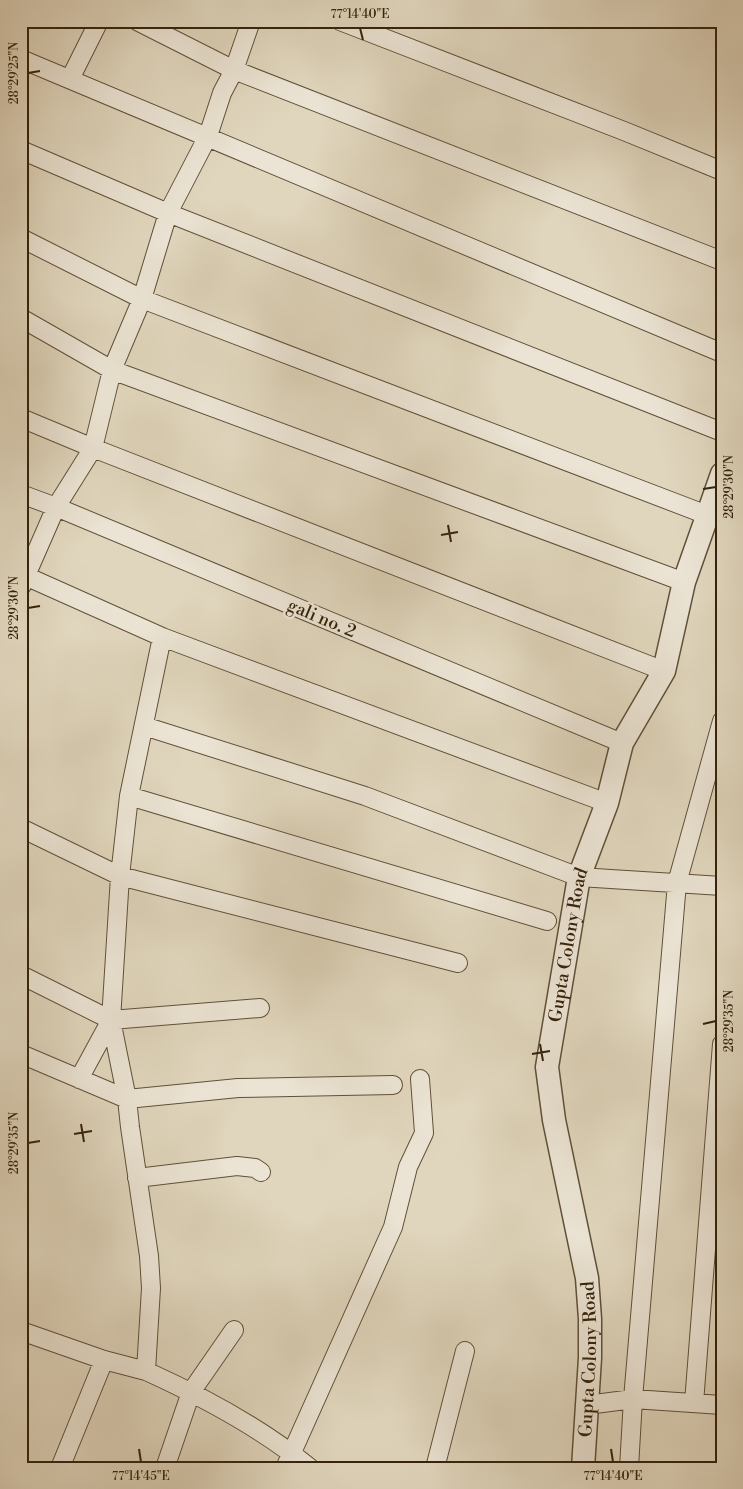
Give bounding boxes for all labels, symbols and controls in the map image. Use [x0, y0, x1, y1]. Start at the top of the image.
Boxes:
text: 77°14'40"E [330, 7, 390, 22]
text: 28°29'25"N [7, 42, 22, 104]
text: 28°29'30"N [722, 455, 737, 519]
text: 28°29'30"N [7, 576, 22, 640]
street label: gali no. 2 [284, 594, 360, 643]
street label: Gupta Colony Road [544, 864, 594, 1024]
text: 28°29'35"N [722, 990, 737, 1052]
text: 28°29'35"N [7, 1112, 22, 1174]
street label: Gupta Colony Road [574, 1280, 602, 1438]
text: 77°14'45"E [112, 1469, 170, 1484]
text: 77°14'40"E [583, 1469, 643, 1484]

